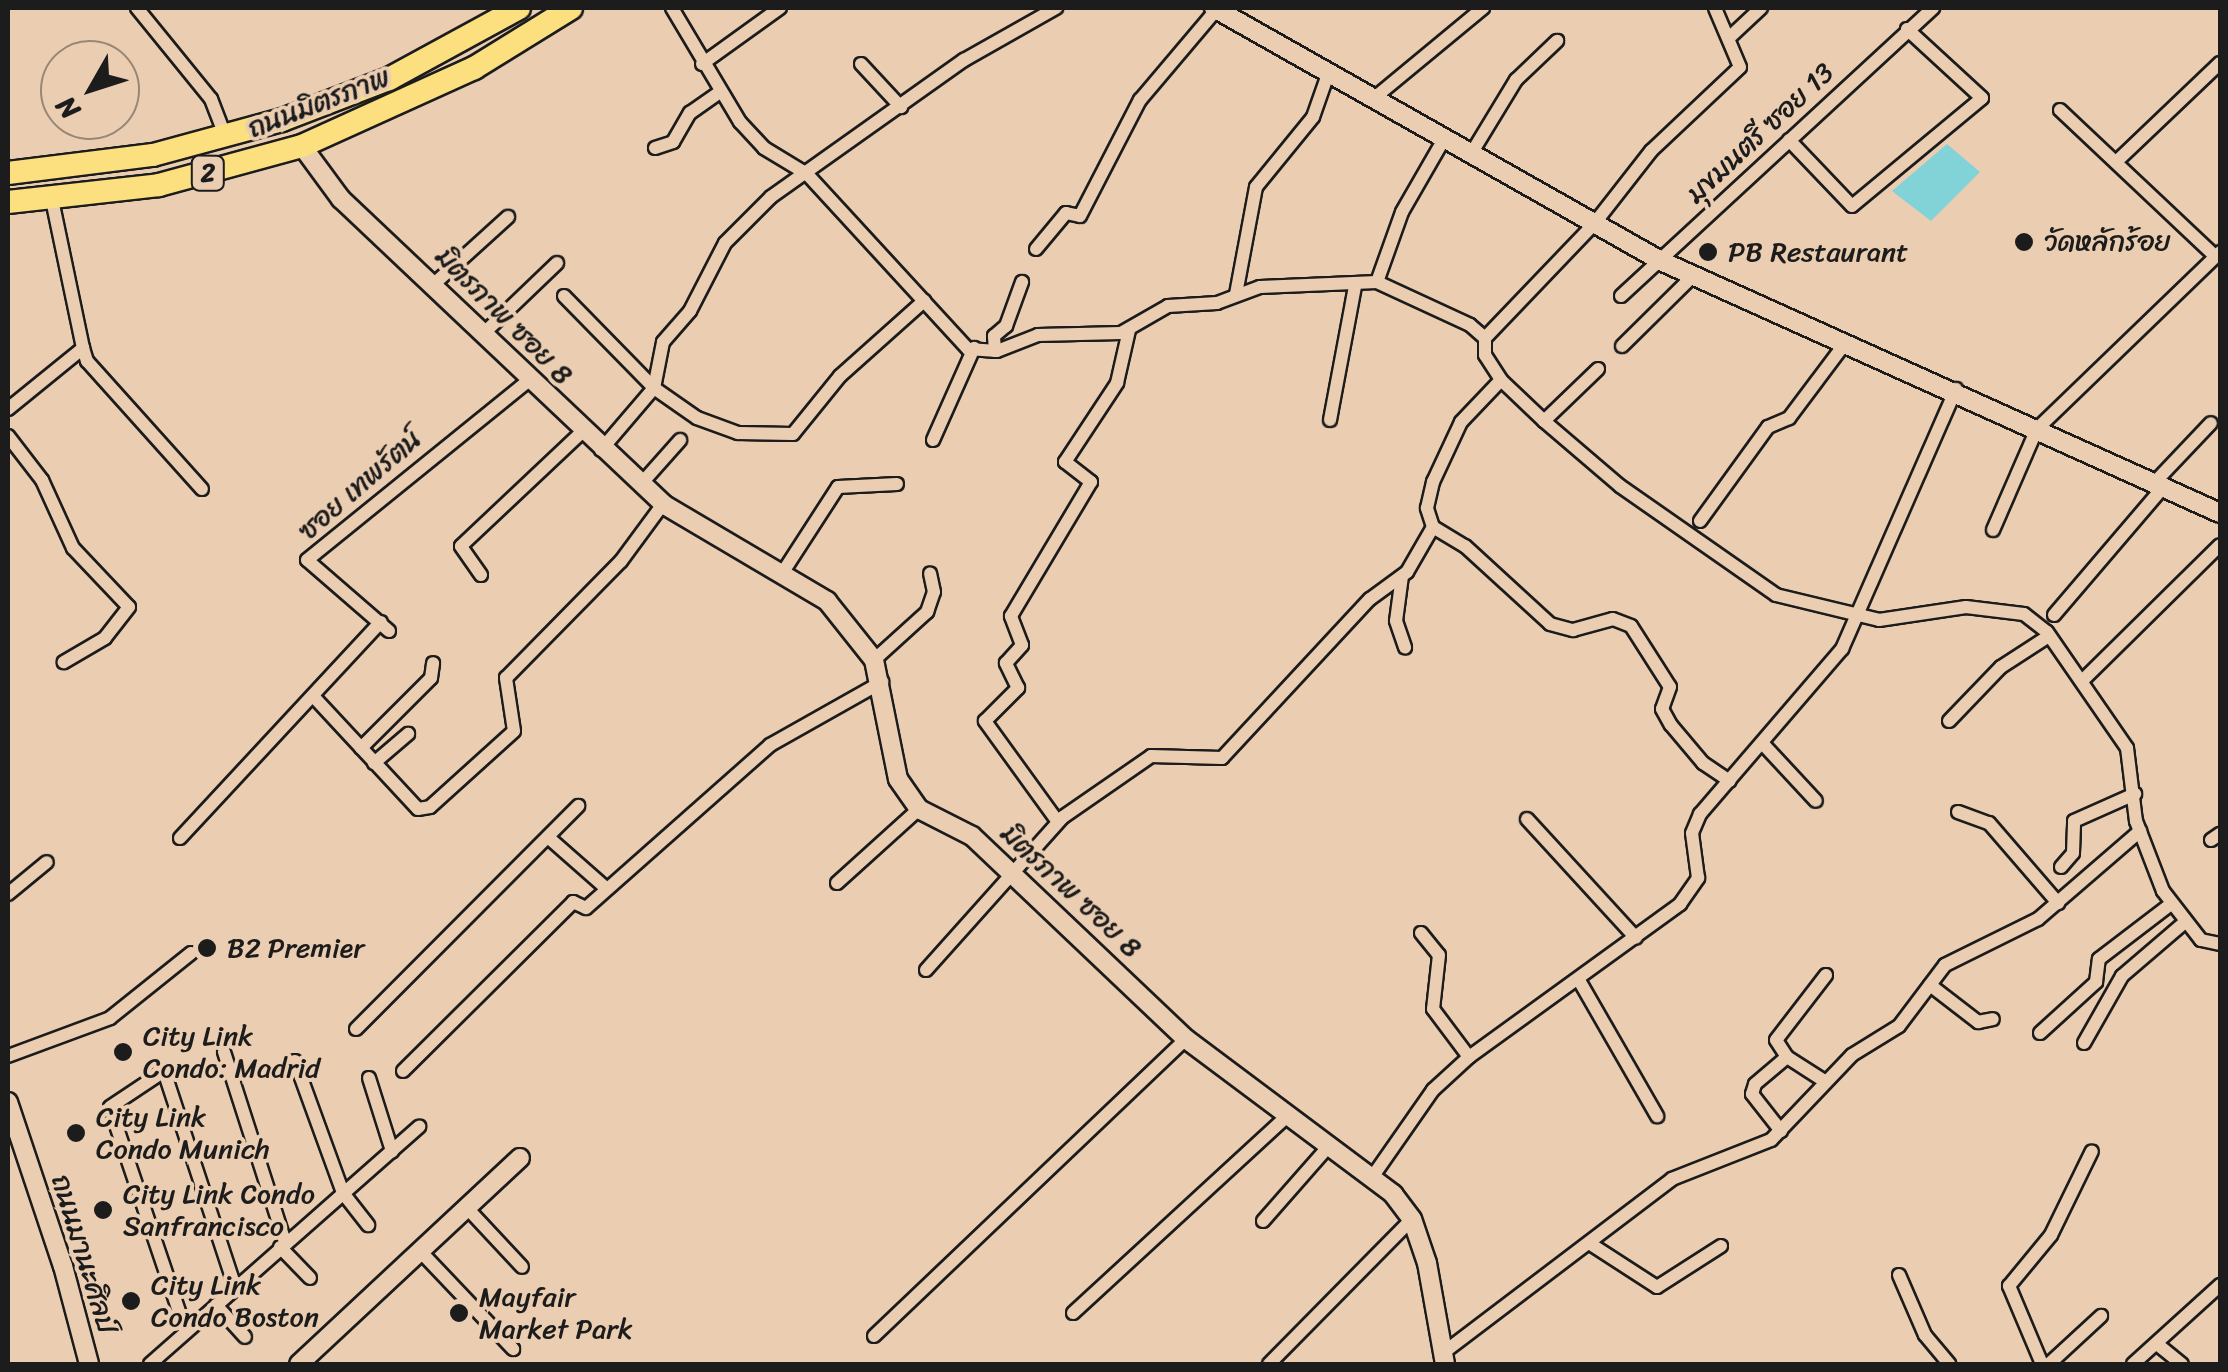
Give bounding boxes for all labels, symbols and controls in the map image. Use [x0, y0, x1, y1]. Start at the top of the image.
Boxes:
north arrow [40, 40, 140, 140]
street label: มุขมนตรี ซอย 13 [1679, 56, 1841, 210]
street label: ถนนมิตรภาพ [243, 60, 395, 146]
text: N [43, 85, 93, 131]
road number: 2 [190, 153, 226, 193]
place label: วัดหลักร้อย [2044, 225, 2171, 259]
marker: วัดหลักร้อย [2013, 231, 2035, 253]
place label: PB Restaurant [1728, 235, 1909, 269]
street label: มิตรภาพ ซอย 8 [428, 240, 580, 392]
marker: PB Restaurant [1697, 241, 1719, 263]
street label: ซอย เทพรัตน์ [292, 422, 428, 548]
street label: มิตรภาพ ซอย 8 [994, 817, 1148, 965]
place label: B2 Premier [227, 931, 365, 965]
marker: B2 Premier [196, 937, 218, 959]
place label: City Link Condo: Madrid [143, 1019, 320, 1085]
marker: City Link Condo: Madrid [112, 1041, 134, 1063]
place label: City Link Condo Munich [96, 1100, 268, 1166]
marker: City Link Condo Munich [65, 1122, 87, 1144]
street label: ถนนมานะศิลป์ [44, 1170, 124, 1338]
place label: City Link Condo Sanfrancisco [123, 1177, 316, 1243]
marker: City Link Condo Sanfrancisco [92, 1199, 114, 1221]
place label: City Link Condo Boston [151, 1268, 320, 1334]
place label: Mayfair Market Park [479, 1280, 633, 1346]
marker: City Link Condo Boston [120, 1290, 142, 1312]
marker: Mayfair Market Park [448, 1302, 470, 1324]

